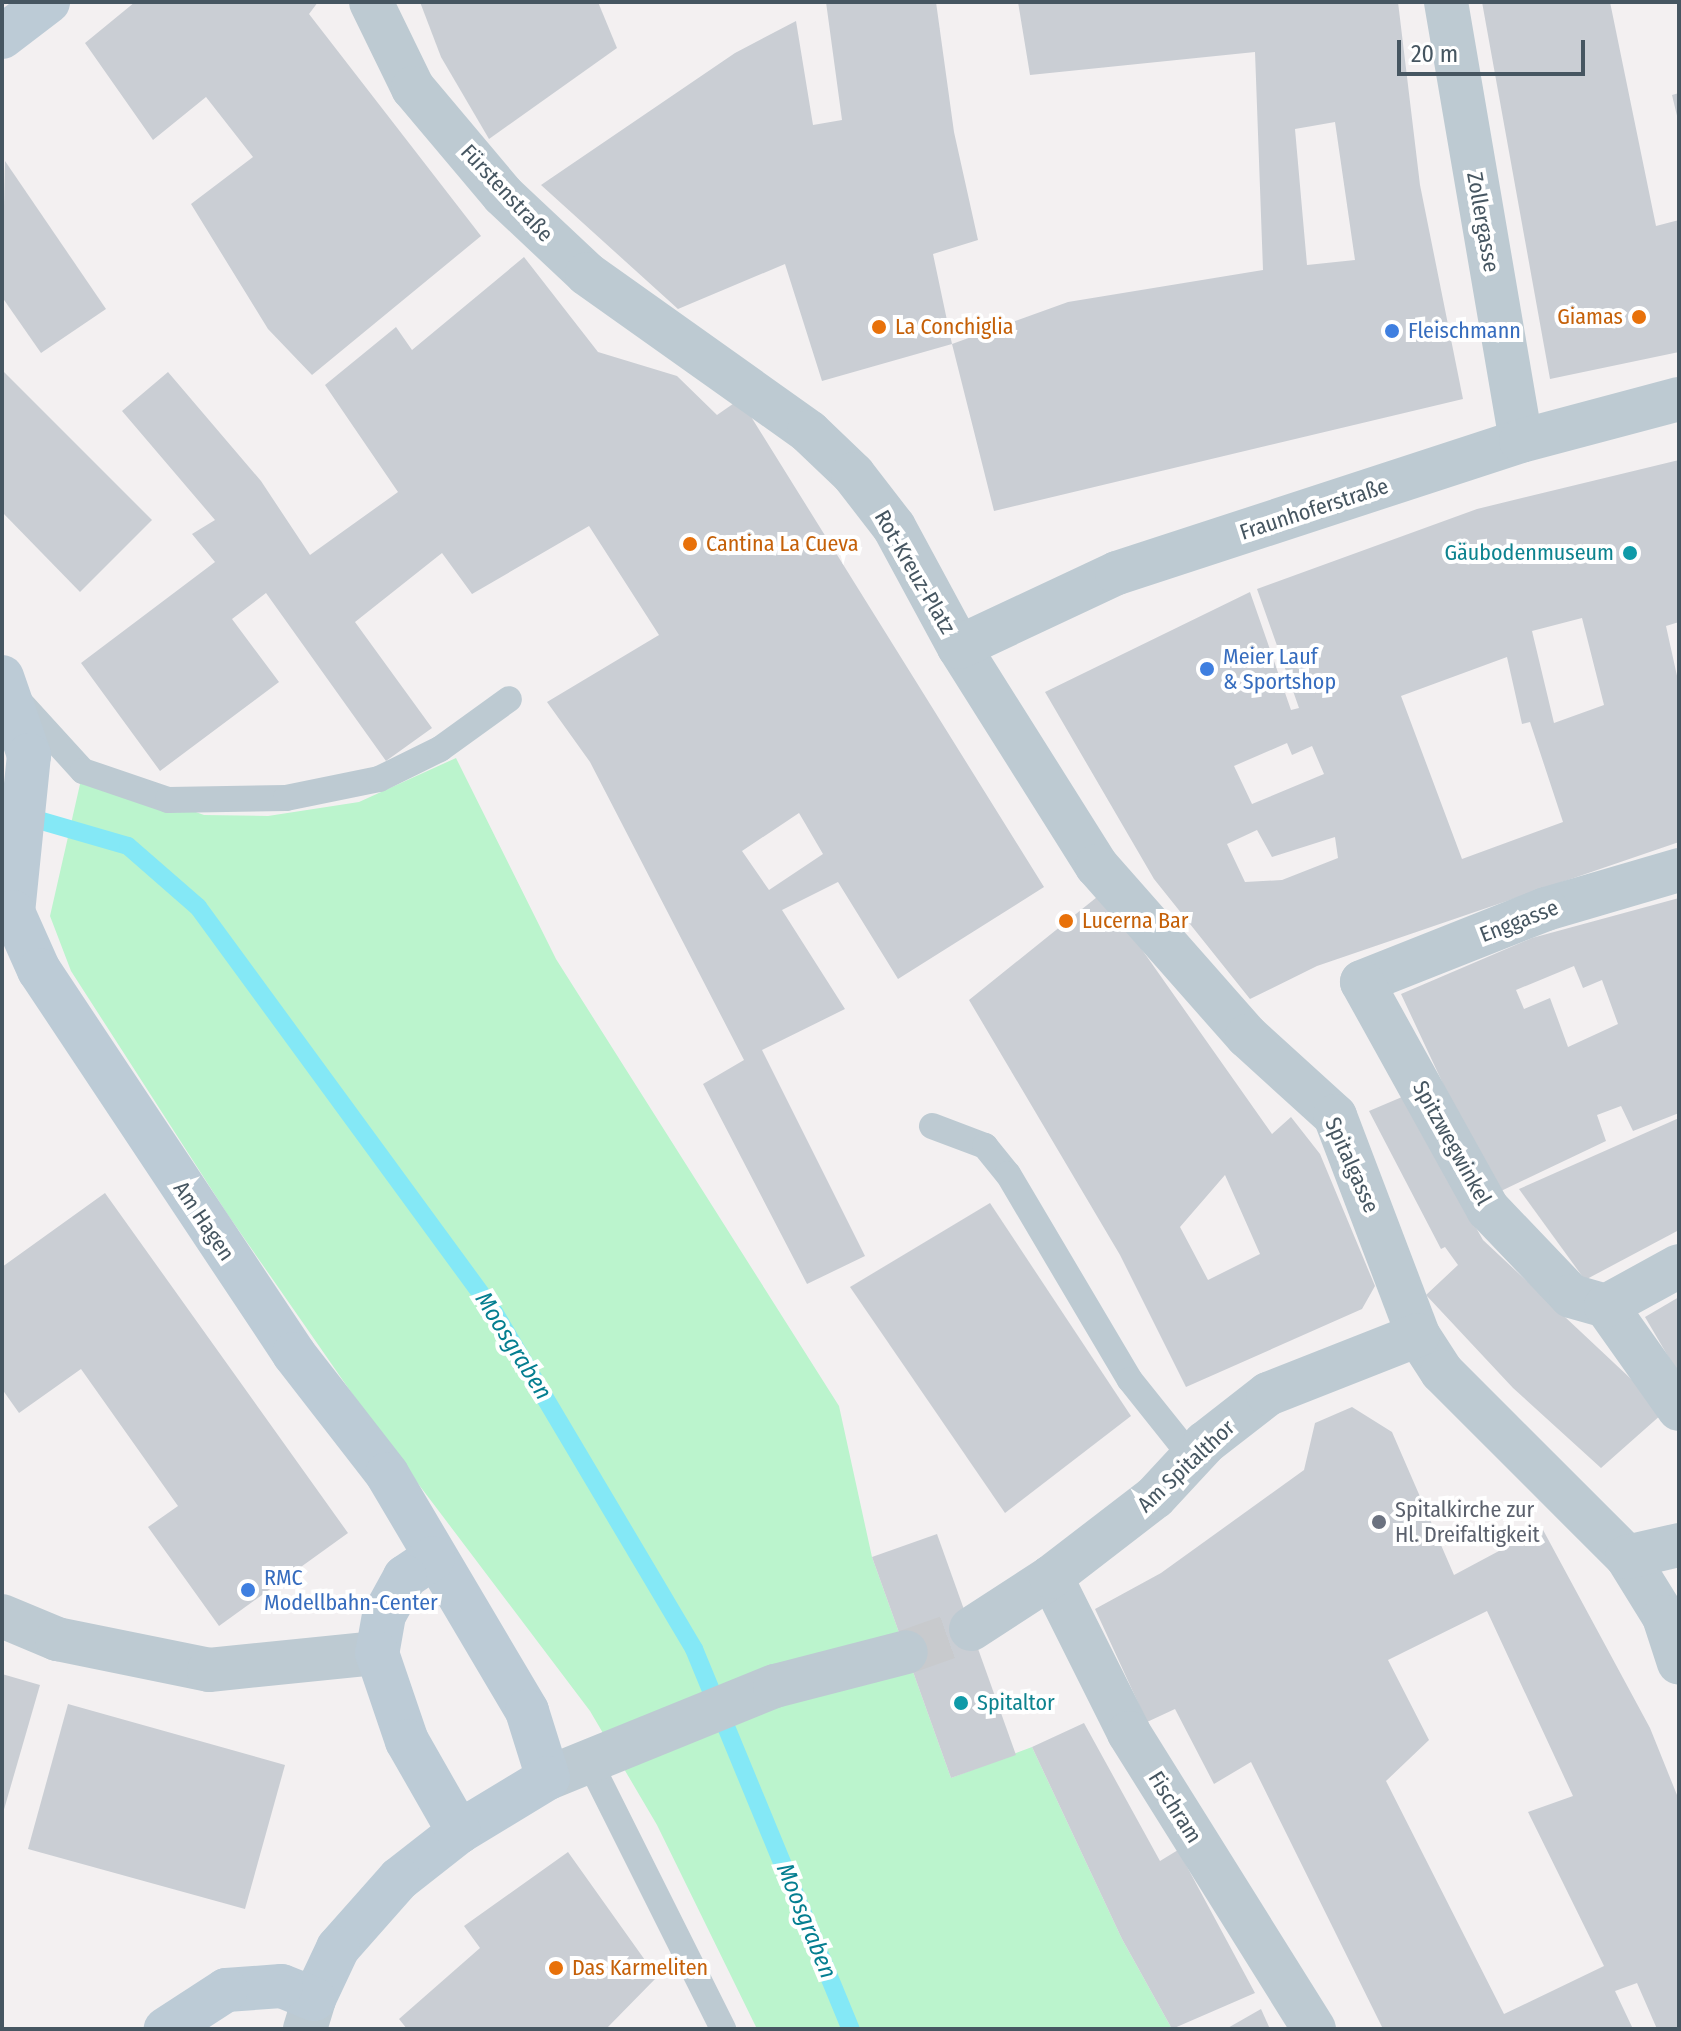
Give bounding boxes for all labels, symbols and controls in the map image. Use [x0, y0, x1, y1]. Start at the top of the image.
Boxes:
scale bar [1401, 24, 1589, 74]
text: 20 m [1411, 40, 1458, 68]
street label: Fürstenstraße [455, 139, 559, 247]
street label: Zollergasse [1461, 170, 1505, 274]
place label: Giamas [1557, 304, 1623, 330]
marker: Giamas [1630, 308, 1648, 326]
place label: La Conchiglia [895, 314, 1013, 340]
marker: La Conchiglia [870, 318, 888, 336]
place label: Fleischmann [1408, 318, 1521, 344]
marker: Fleischmann [1383, 322, 1401, 340]
street label: Fraunhoferstraße [1236, 473, 1392, 545]
street label: Rot-Kreuz-Platz [869, 505, 961, 639]
place label: Cantina La Cueva [706, 531, 859, 557]
marker: Cantina La Cueva [681, 535, 699, 553]
place label: Gäubodenmuseum [1444, 540, 1614, 566]
marker: Gäubodenmuseum [1621, 544, 1639, 562]
place label: Meier Lauf & Sportshop [1223, 643, 1336, 694]
marker: Meier Lauf & Sportshop [1198, 660, 1216, 678]
street label: Enggasse [1476, 894, 1562, 948]
place label: Lucerna Bar [1082, 908, 1189, 934]
marker: Lucerna Bar [1057, 912, 1075, 930]
street label: Spitzwegwinkel [1407, 1076, 1497, 1210]
street label: Spitalgasse [1319, 1113, 1385, 1217]
street label: Am Hagen [168, 1176, 240, 1266]
water label: Moosgraben [469, 1287, 557, 1405]
street label: Am Spitalthor [1132, 1414, 1240, 1518]
place label: Spitalkirche zur Hl. Dreifaltigkeit [1395, 1496, 1540, 1548]
marker: Spitalkirche zur Hl. Dreifaltigkeit [1370, 1513, 1388, 1531]
place label: RMC Modellbahn-Center [264, 1564, 438, 1616]
marker: RMC Modellbahn-Center [239, 1581, 257, 1599]
place label: Spitaltor [977, 1690, 1055, 1716]
marker: Spitaltor [952, 1694, 970, 1712]
street label: Fischram [1143, 1766, 1207, 1848]
water label: Moosgraben [770, 1859, 842, 1983]
place label: Das Karmeliten [572, 1955, 708, 1981]
marker: Das Karmeliten [547, 1959, 565, 1977]

